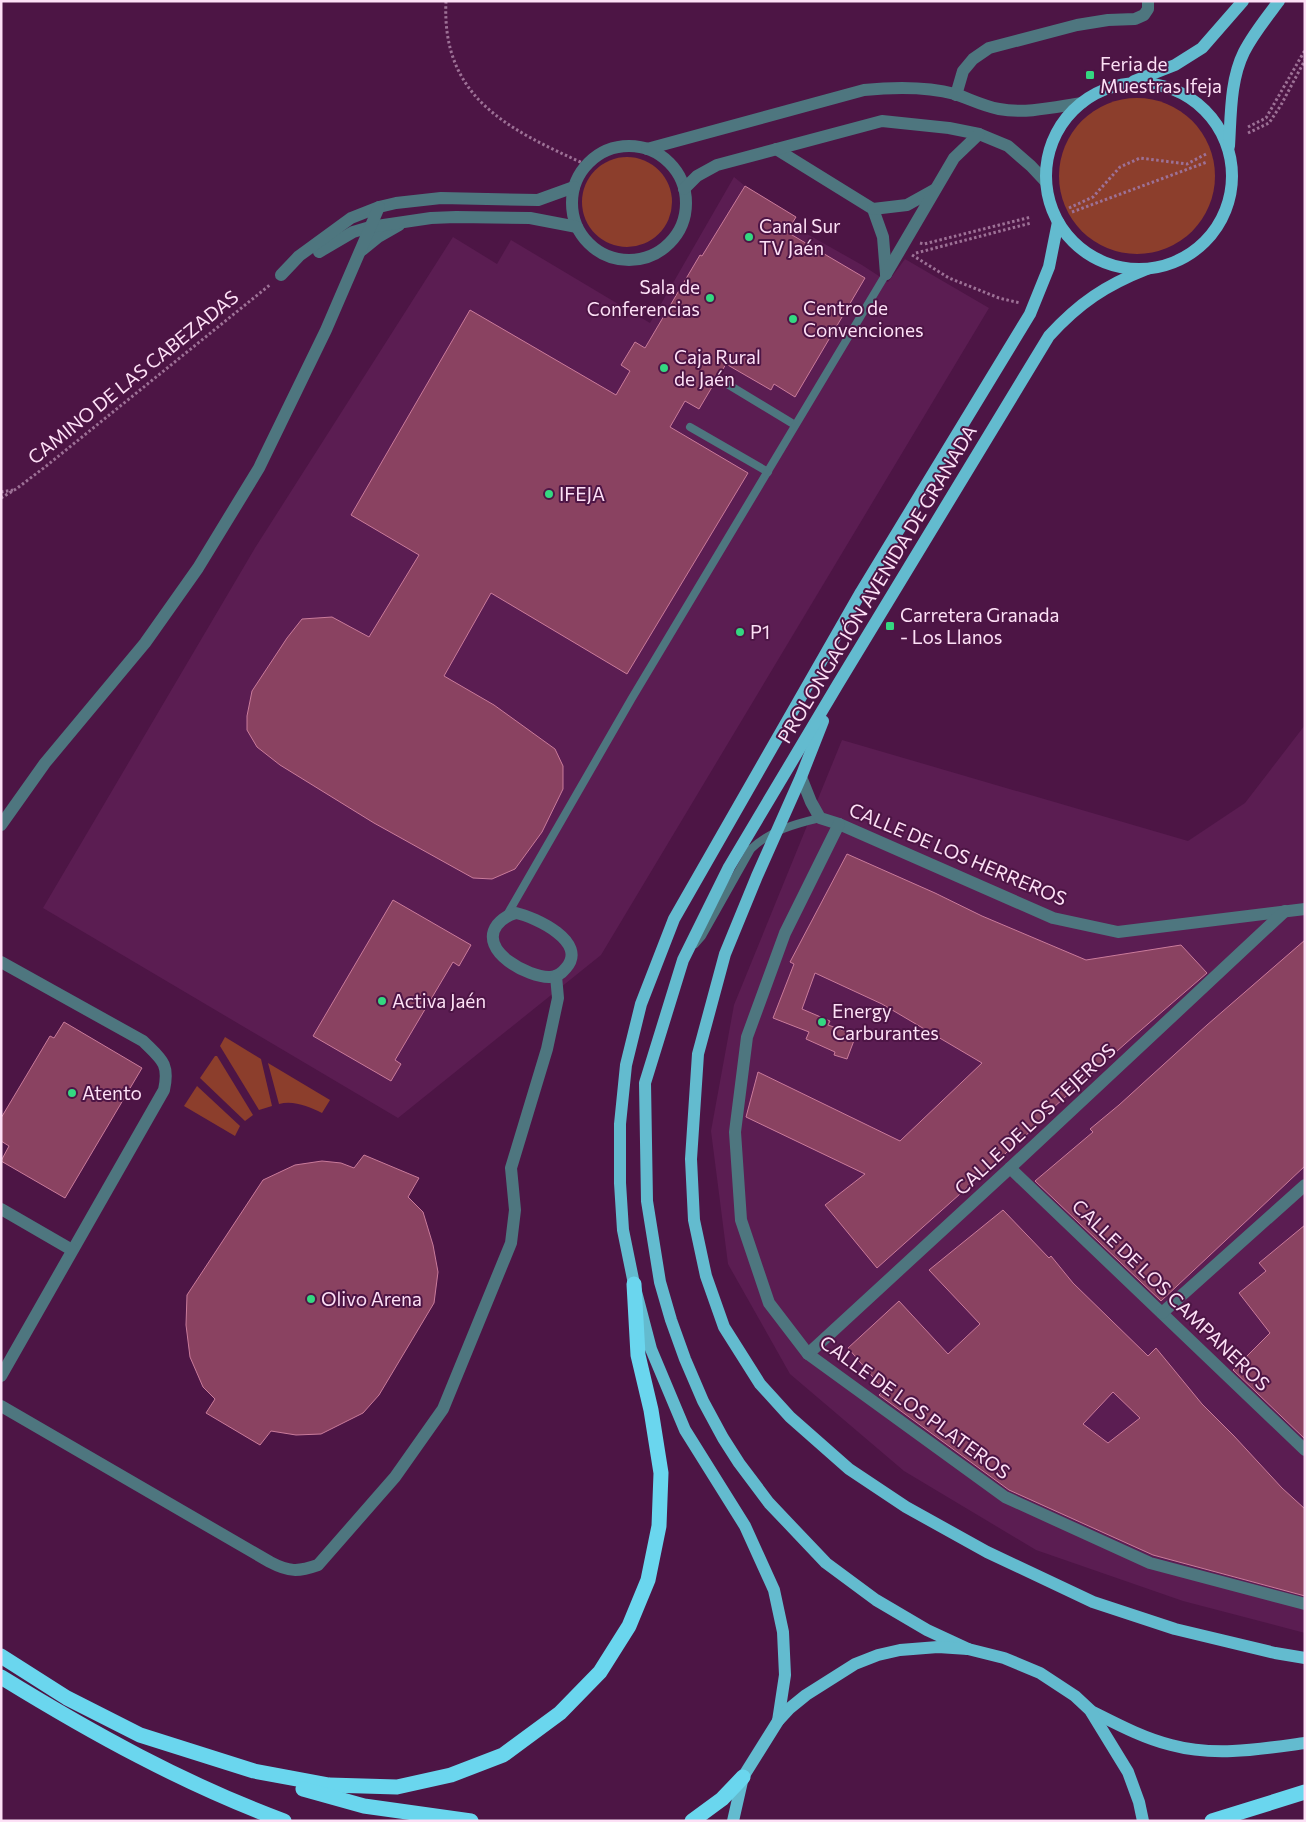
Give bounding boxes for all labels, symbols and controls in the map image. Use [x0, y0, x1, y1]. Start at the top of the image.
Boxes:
place label: Feria de Muestras Ifeja [1100, 52, 1222, 97]
marker: Feria de Muestras Ifeja [1084, 69, 1096, 81]
place label: Canal Sur TV Jaén [759, 214, 841, 259]
marker: Canal Sur TV Jaén [743, 231, 755, 243]
place label: Sala de Conferencias [587, 275, 700, 320]
street label: CAMINO DE LAS CABEZADAS [23, 285, 243, 469]
marker: Sala de Conferencias [704, 292, 716, 304]
place label: Centro de Convenciones [803, 296, 924, 341]
marker: Centro de Convenciones [787, 313, 799, 325]
place label: Caja Rural de Jaén [674, 345, 761, 390]
marker: Caja Rural de Jaén [658, 362, 670, 374]
street label: PROLONGACIÓN AVENIDA DE GRANADA [771, 420, 981, 747]
place label: IFEJA [559, 482, 605, 505]
marker: IFEJA [543, 488, 555, 500]
place label: Carretera Granada - Los Llanos [900, 603, 1059, 648]
place label: P1 [750, 620, 770, 643]
marker: Carretera Granada - Los Llanos [884, 620, 896, 632]
marker: P1 [734, 626, 746, 638]
street label: CALLE DE LOS HERREROS [846, 797, 1070, 910]
place label: Activa Jaén [392, 989, 486, 1012]
marker: Activa Jaén [376, 995, 388, 1007]
place label: Energy Carburantes [832, 999, 939, 1044]
marker: Energy Carburantes [816, 1016, 828, 1028]
street label: CALLE DE LOS TEJEROS [949, 1038, 1120, 1199]
place label: Atento [82, 1081, 142, 1104]
marker: Atento [66, 1087, 78, 1099]
street label: CALLE DE LOS CAMPANEROS [1068, 1194, 1275, 1395]
place label: Olivo Arena [321, 1287, 422, 1310]
marker: Olivo Arena [305, 1293, 317, 1305]
street label: CALLE DE LOS PLATEROS [816, 1330, 1015, 1483]

